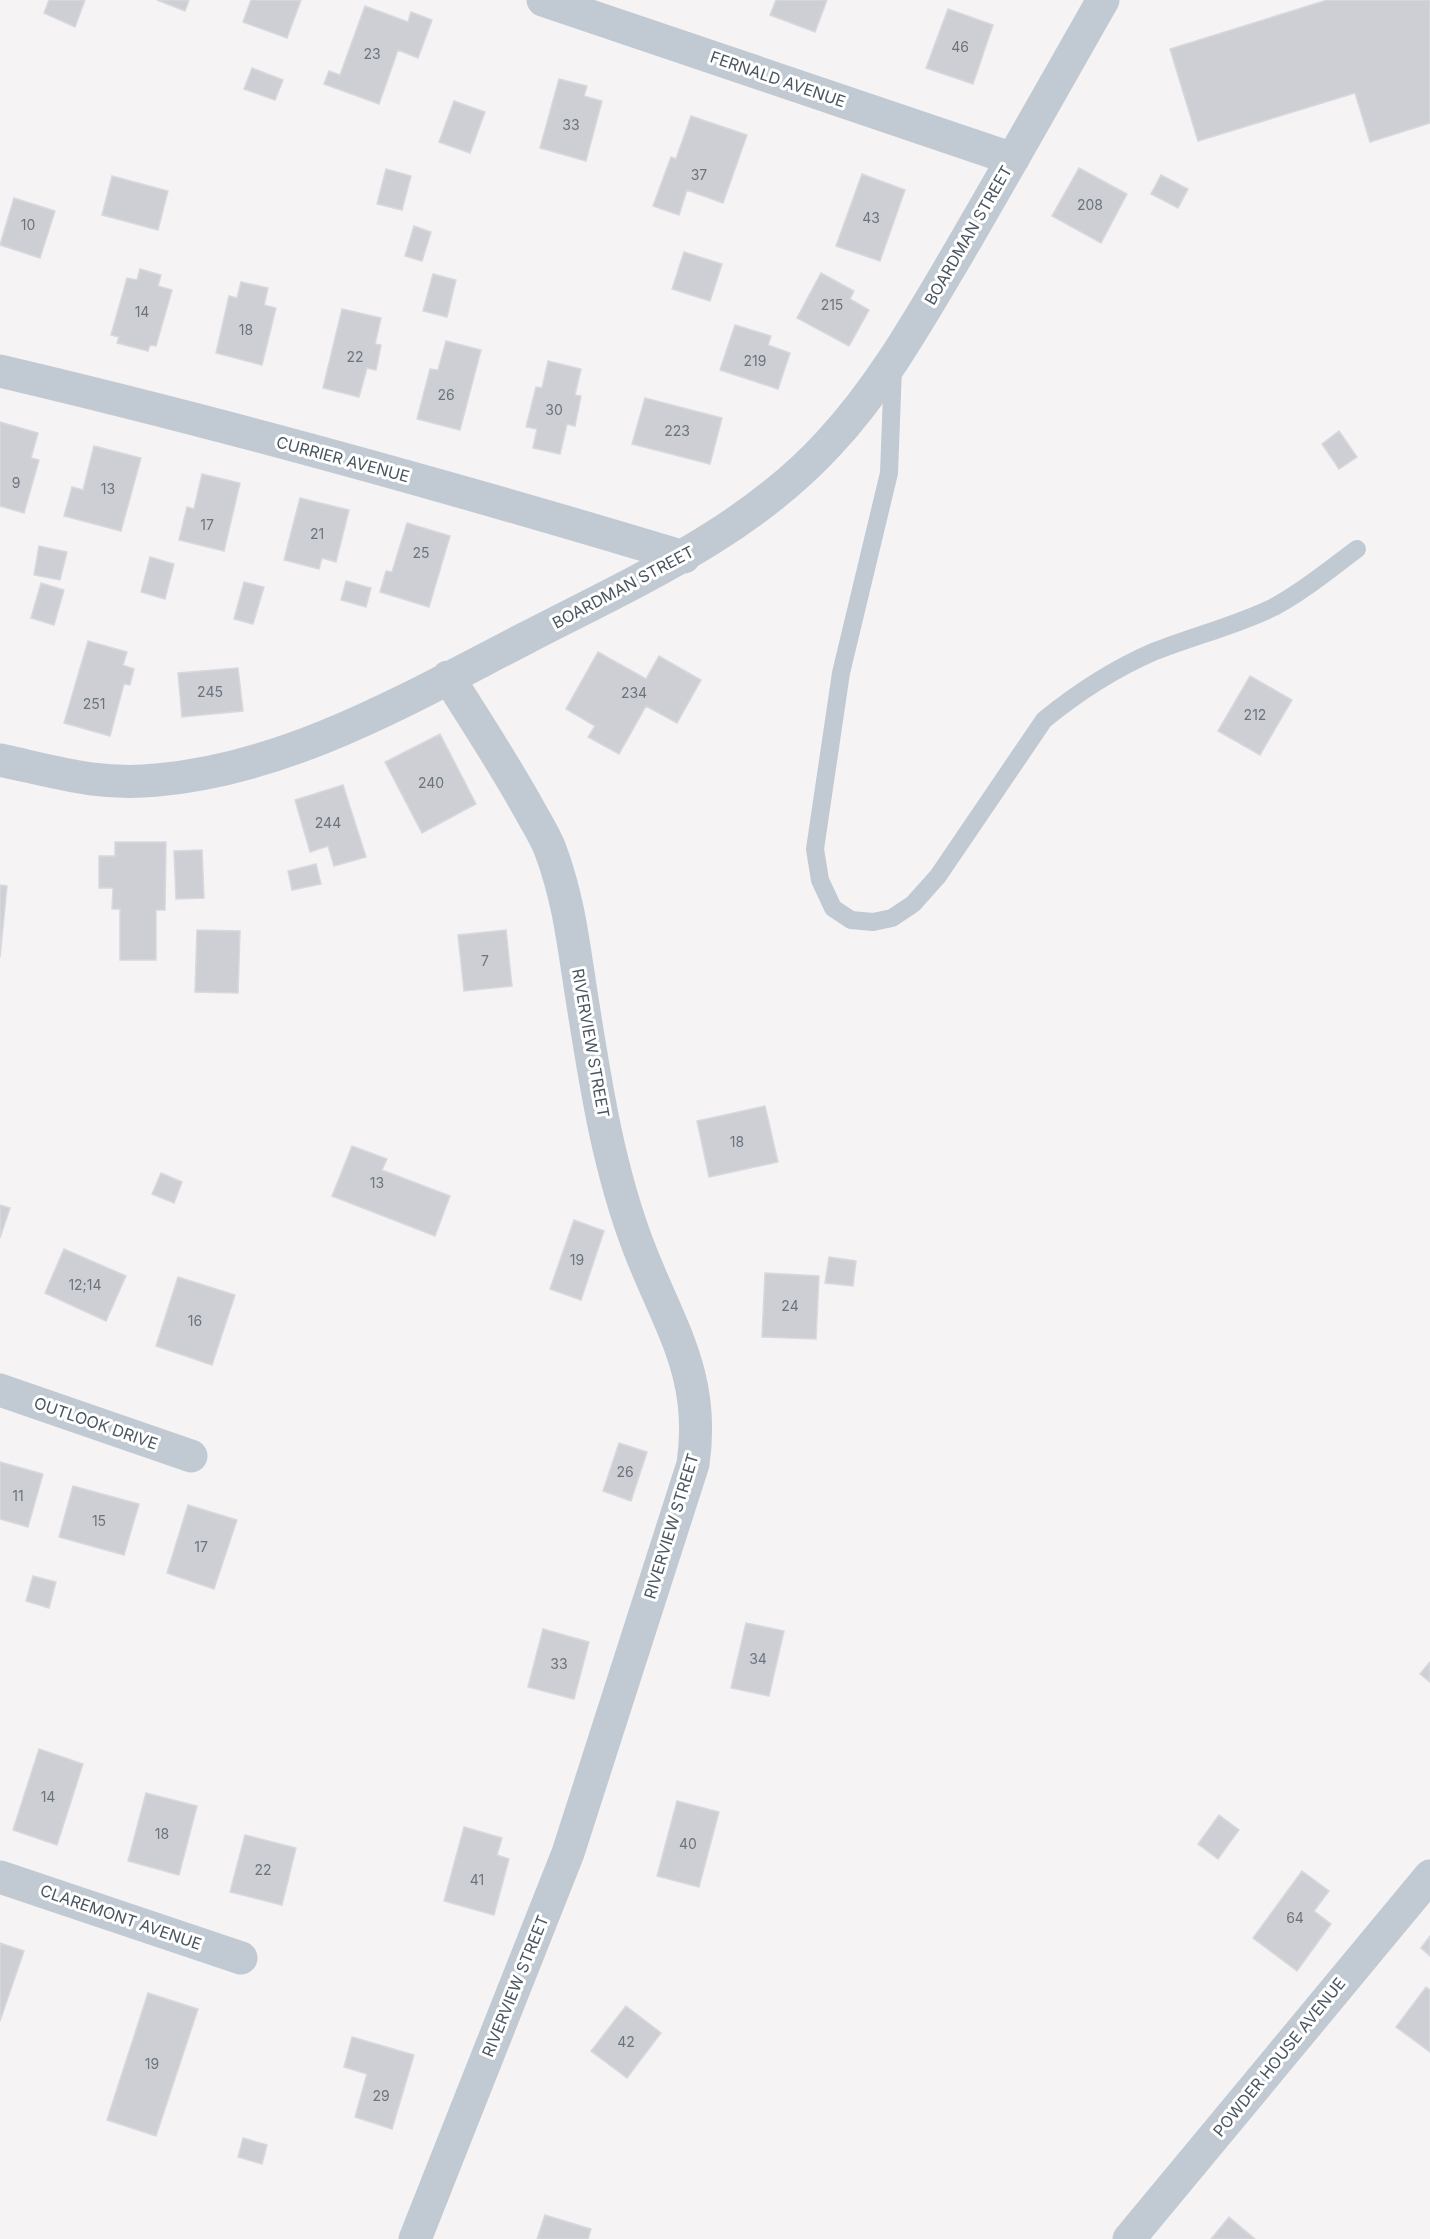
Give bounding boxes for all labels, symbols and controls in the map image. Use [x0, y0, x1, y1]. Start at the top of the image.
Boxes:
house number: 46 [951, 38, 969, 55]
house number: 23 [363, 45, 381, 62]
street label: FERNALD AVENUE [708, 46, 848, 112]
house number: 33 [562, 116, 580, 133]
street label: BOARDMAN STREET [920, 162, 1016, 308]
house number: 37 [691, 166, 707, 183]
house number: 208 [1077, 196, 1103, 213]
house number: 43 [862, 209, 880, 226]
house number: 10 [21, 216, 35, 233]
house number: 215 [821, 296, 843, 313]
house number: 14 [135, 303, 149, 320]
house number: 18 [239, 321, 253, 338]
house number: 22 [346, 348, 364, 365]
house number: 219 [744, 352, 766, 369]
house number: 26 [437, 386, 455, 403]
house number: 30 [545, 401, 563, 418]
house number: 223 [664, 422, 690, 439]
street label: CURRIER AVENUE [274, 432, 412, 486]
house number: 9 [12, 474, 20, 491]
house number: 13 [101, 480, 115, 497]
house number: 17 [200, 516, 214, 533]
house number: 21 [310, 525, 324, 542]
street label: BOARDMAN STREET [549, 541, 697, 633]
house number: 25 [412, 544, 430, 561]
house number: 245 [197, 683, 223, 700]
house number: 234 [621, 684, 647, 701]
house number: 251 [83, 695, 105, 712]
house number: 212 [1244, 706, 1266, 723]
house number: 240 [418, 774, 444, 791]
house number: 244 [315, 814, 341, 831]
house number: 7 [481, 952, 489, 969]
street label: RIVERVIEW STREET [568, 967, 614, 1119]
house number: 18 [730, 1133, 744, 1150]
house number: 13 [370, 1174, 384, 1191]
house number: 19 [570, 1251, 584, 1268]
house number: 12;14 [68, 1276, 102, 1293]
house number: 24 [781, 1297, 799, 1314]
house number: 16 [188, 1312, 202, 1329]
street label: OUTLOOK DRIVE [31, 1392, 161, 1454]
street label: RIVERVIEW STREET [639, 1451, 703, 1601]
house number: 26 [616, 1463, 634, 1480]
house number: 11 [12, 1487, 24, 1504]
house number: 15 [92, 1512, 106, 1529]
house number: 17 [194, 1538, 208, 1555]
house number: 34 [749, 1650, 767, 1667]
house number: 33 [550, 1655, 568, 1672]
house number: 14 [41, 1788, 55, 1805]
house number: 18 [155, 1825, 169, 1842]
house number: 40 [679, 1835, 697, 1852]
house number: 22 [254, 1861, 272, 1878]
house number: 41 [470, 1871, 484, 1888]
street label: CLAREMONT AVENUE [38, 1880, 204, 1954]
house number: 64 [1286, 1909, 1304, 1926]
street label: RIVERVIEW STREET [477, 1912, 553, 2060]
street label: POWDER HOUSE AVENUE [1209, 1973, 1349, 2141]
house number: 42 [617, 2033, 635, 2050]
house number: 19 [145, 2055, 159, 2072]
house number: 29 [372, 2087, 390, 2104]

